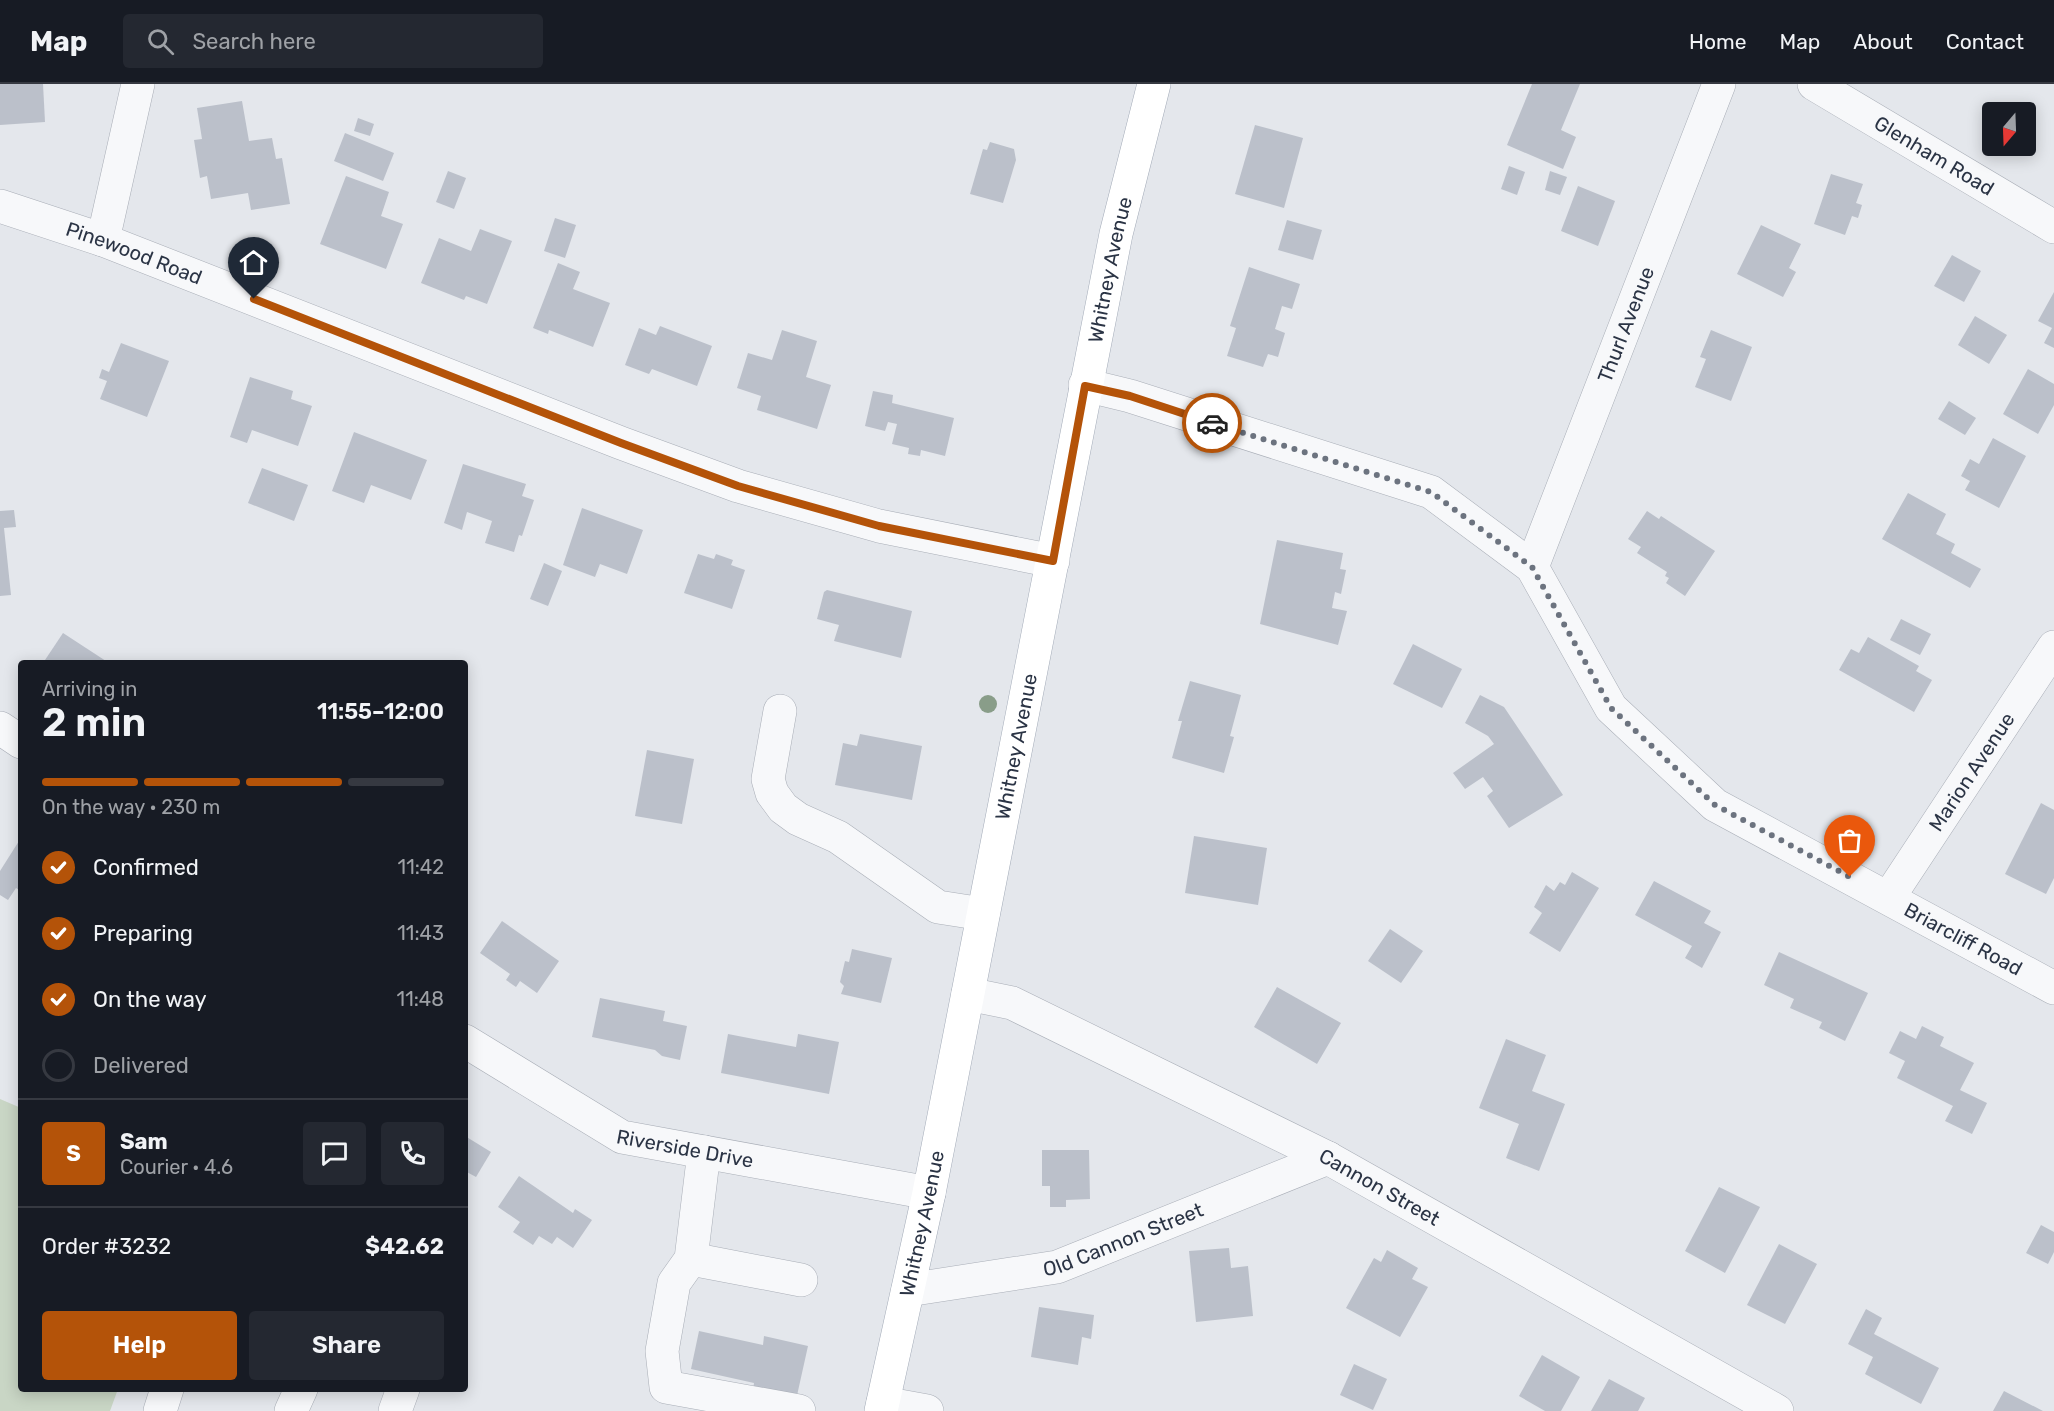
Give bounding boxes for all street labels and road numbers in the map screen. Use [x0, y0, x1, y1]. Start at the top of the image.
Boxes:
street label: Glenham Road [1870, 111, 1998, 201]
street label: Whitney Avenue [1083, 194, 1137, 345]
street label: Pinewood Road [63, 217, 205, 290]
street label: Thurl Avenue [1593, 263, 1659, 386]
street label: Whitney Avenue [990, 671, 1042, 822]
street label: Marion Avenue [1924, 708, 2019, 836]
street label: Briarcliff Road [1900, 897, 2026, 981]
street label: Riverside Drive [615, 1124, 755, 1173]
street label: Cannon Street [1315, 1144, 1444, 1231]
street label: Whitney Avenue [895, 1148, 949, 1299]
street label: Old Cannon Street [1041, 1197, 1207, 1281]

